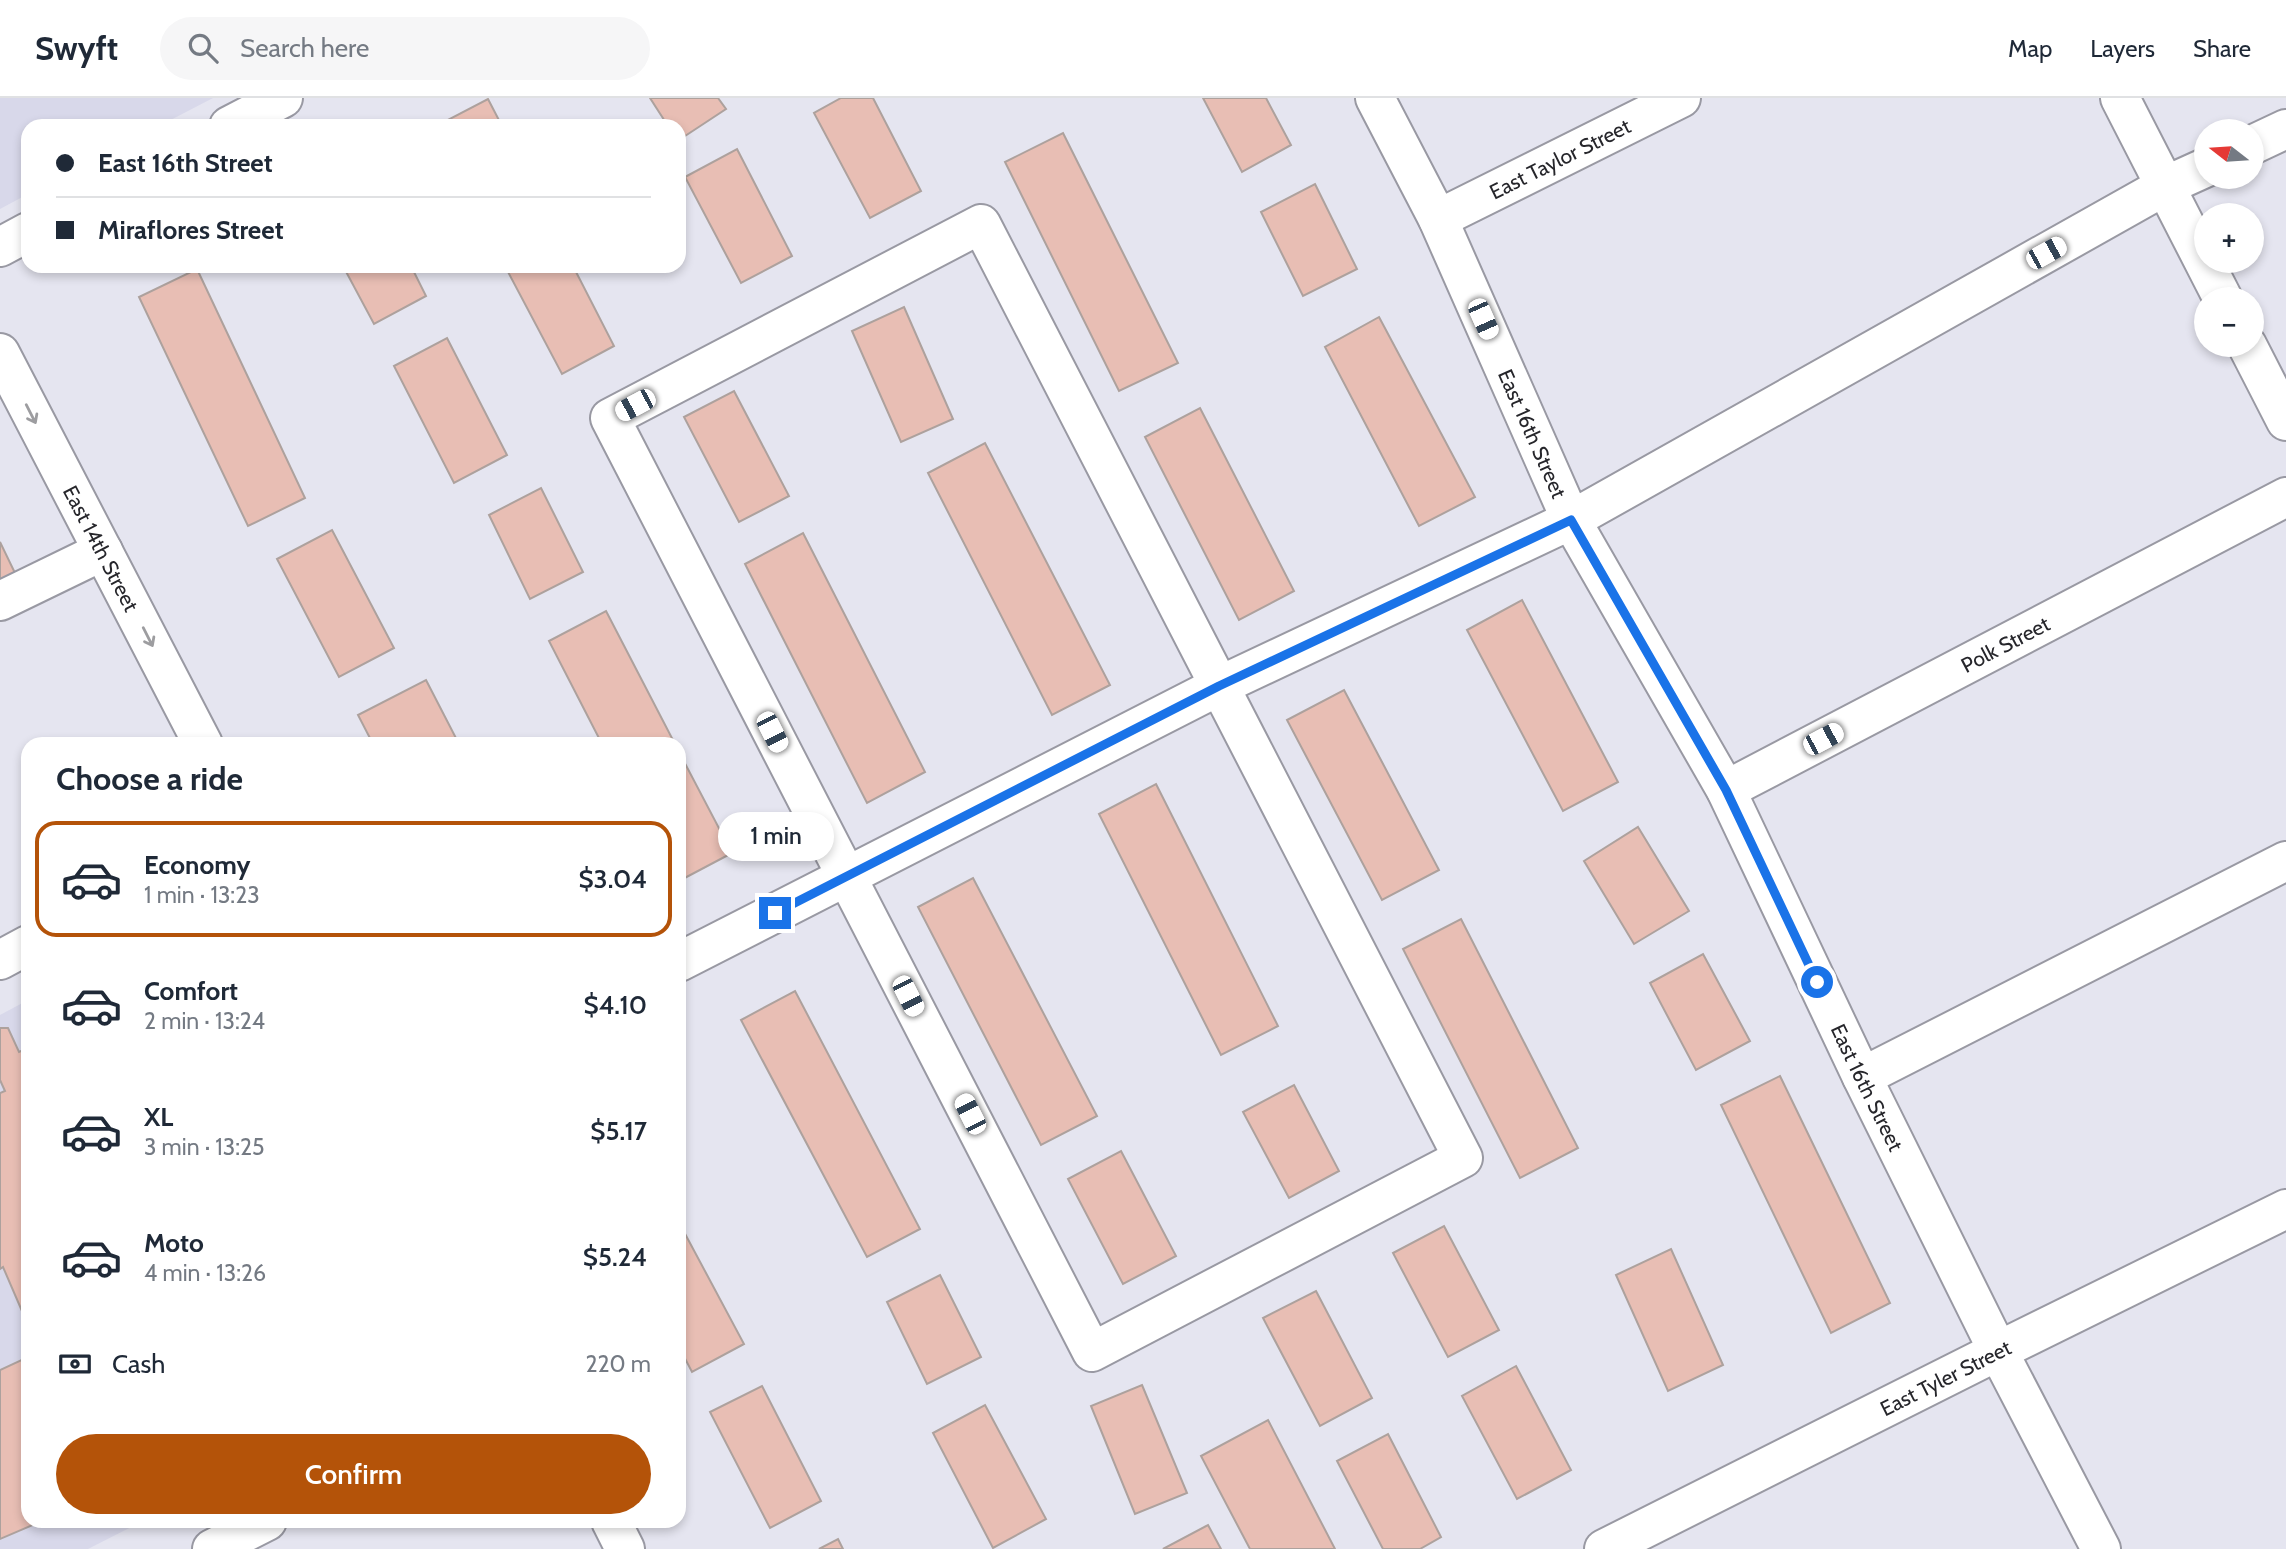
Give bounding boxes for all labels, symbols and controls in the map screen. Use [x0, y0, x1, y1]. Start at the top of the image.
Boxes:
search box [160, 17, 650, 80]
text: Swyft [35, 28, 118, 68]
icon: search [184, 29, 222, 67]
text: Search here [240, 32, 369, 64]
text: Map [2008, 34, 2052, 63]
text: Layers [2090, 34, 2155, 63]
text: Share [2193, 34, 2251, 63]
street label: East Taylor Street [1485, 113, 1634, 204]
north arrow [2194, 119, 2264, 189]
map controls [2194, 119, 2264, 357]
text: East 16th Street [98, 147, 273, 179]
button: + [2194, 203, 2264, 273]
text: Miraflores Street [98, 214, 284, 246]
car [2023, 234, 2070, 272]
button: − [2194, 287, 2264, 357]
car [1465, 296, 1502, 342]
street label: East 16th Street [1493, 365, 1572, 502]
car [612, 386, 659, 424]
one-way arrow [25, 403, 39, 424]
street label: East 14th Street [58, 481, 144, 615]
street label: Polk Street [1957, 611, 2054, 677]
one-way arrow [141, 627, 155, 647]
car [754, 709, 791, 755]
car [1800, 720, 1847, 758]
text: Choose a ride [56, 759, 243, 798]
callout: 1 min [717, 812, 833, 860]
text: 1 min [750, 822, 802, 850]
icon: car [60, 848, 123, 911]
text: Economy [144, 849, 250, 881]
text: $3.04 [579, 863, 647, 895]
text: 1 min · 13:23 [144, 881, 260, 909]
route end [759, 897, 791, 929]
route start [1801, 966, 1833, 998]
car [890, 973, 927, 1019]
icon: car [60, 974, 123, 1037]
text: Comfort [144, 975, 238, 1007]
text: $4.10 [584, 989, 647, 1021]
text: 2 min · 13:24 [144, 1007, 265, 1035]
street label: East 16th Street [1826, 1020, 1909, 1155]
car [952, 1091, 989, 1137]
icon: car [60, 1100, 123, 1163]
text: XL [144, 1101, 173, 1133]
text: $5.17 [590, 1115, 647, 1147]
text: 3 min · 13:25 [144, 1133, 265, 1161]
icon: car [60, 1226, 123, 1289]
text: Moto [144, 1227, 204, 1259]
text: $5.24 [583, 1241, 647, 1273]
text: 4 min · 13:26 [144, 1259, 266, 1287]
street label: East Tyler Street [1876, 1334, 2015, 1421]
icon: cash [56, 1345, 94, 1383]
text: Cash [112, 1348, 165, 1380]
text: 220 m [585, 1350, 651, 1378]
button: Confirm [56, 1434, 651, 1514]

